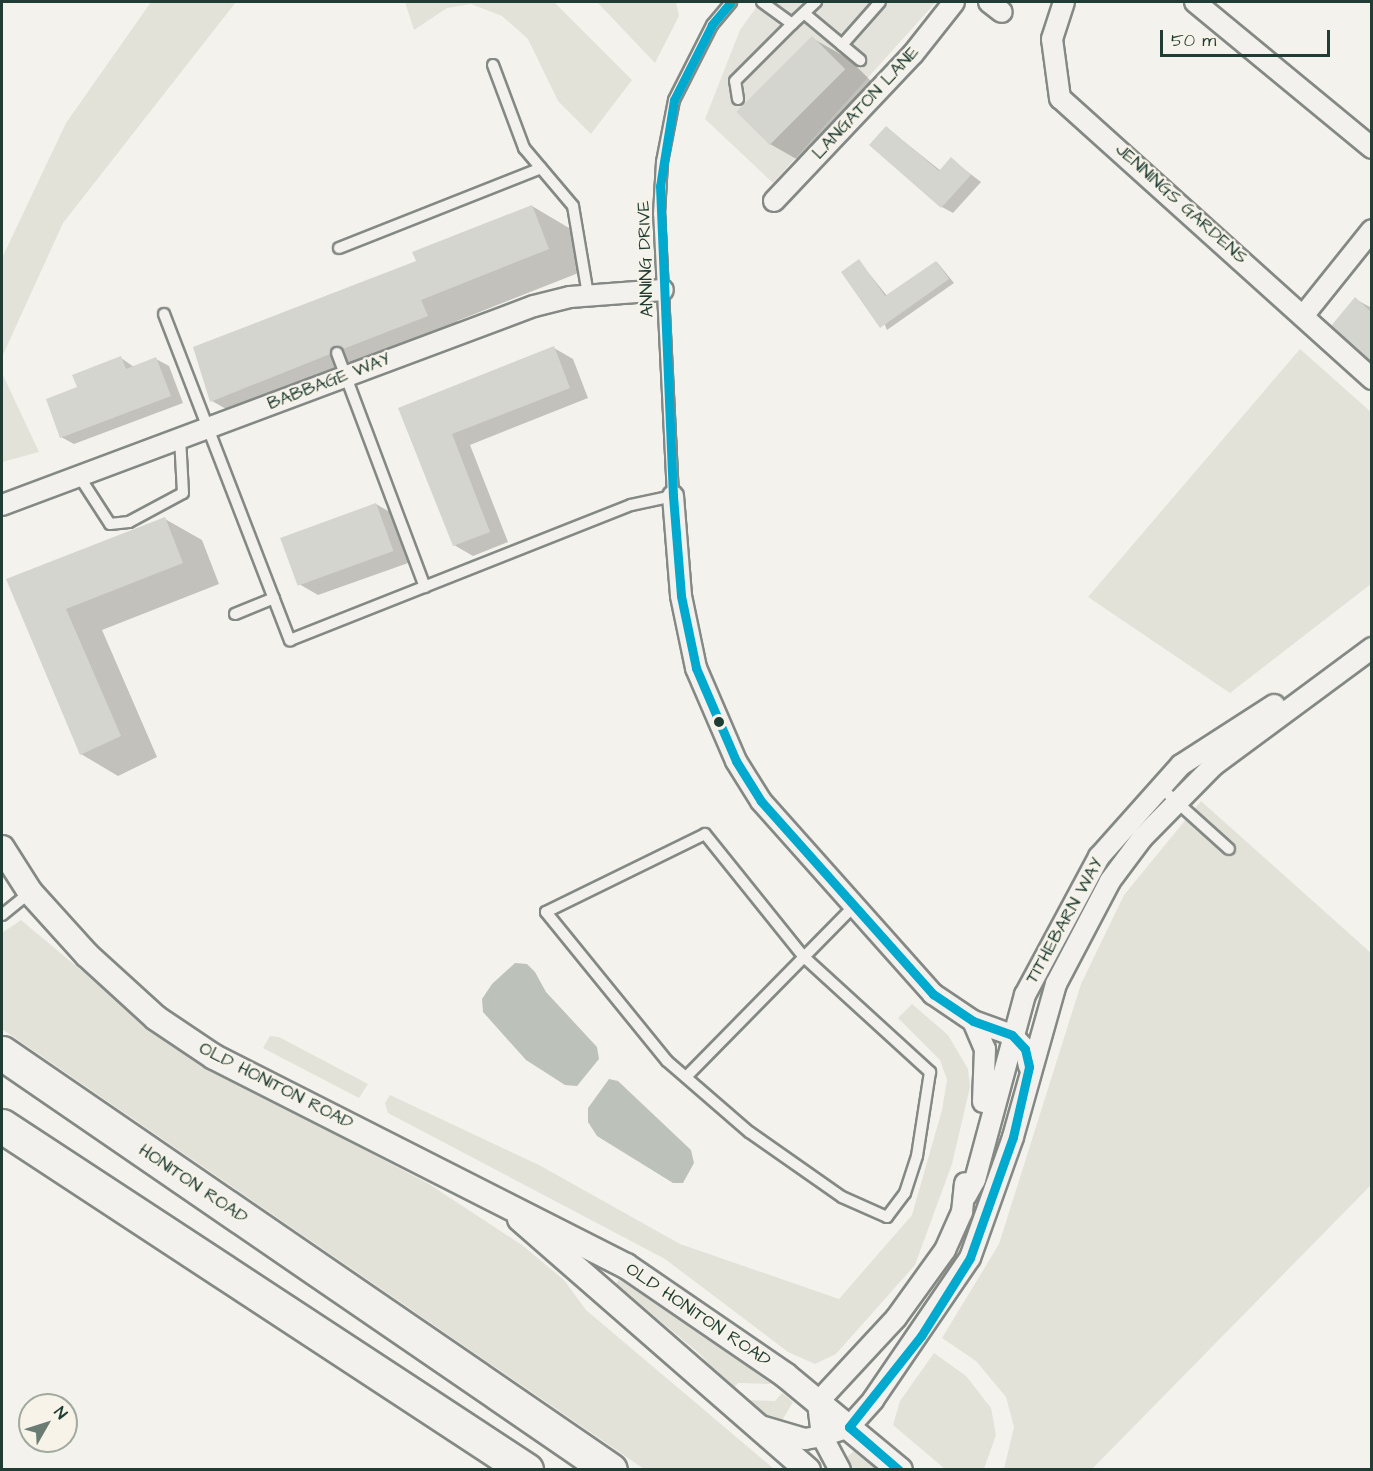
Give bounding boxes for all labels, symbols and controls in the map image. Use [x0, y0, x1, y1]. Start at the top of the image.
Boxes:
scale bar [1163, 18, 1332, 56]
text: 50 m [1171, 28, 1216, 53]
street label: LANGATON LANE [808, 42, 924, 164]
street label: JENNINGS GARDENS [1111, 139, 1251, 269]
street label: ANNING DRIVE [633, 200, 659, 318]
street label: BABBAGE WAY [265, 349, 393, 415]
unlabelled marker [713, 716, 725, 728]
street label: TITHEBARN WAY [1022, 854, 1108, 988]
street label: OLD HONITON ROAD [195, 1038, 357, 1134]
street label: HONITON ROAD [134, 1140, 252, 1228]
street label: OLD HONITON ROAD [621, 1258, 775, 1372]
north arrow [18, 1393, 78, 1453]
text: N [49, 1402, 72, 1424]

